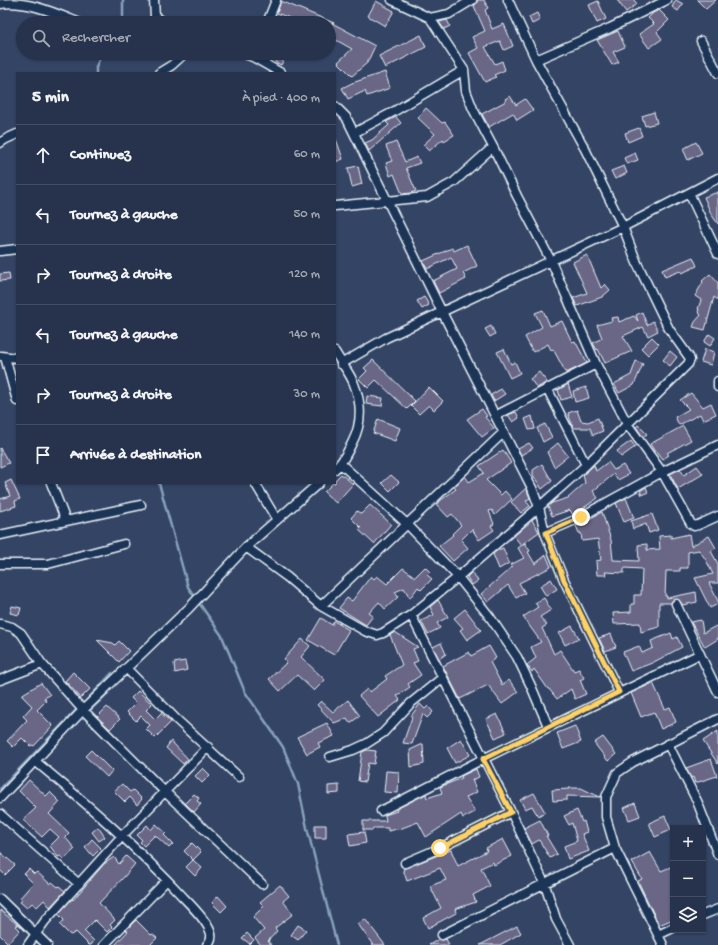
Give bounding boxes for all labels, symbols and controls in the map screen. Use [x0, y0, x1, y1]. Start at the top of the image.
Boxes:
search box [16, 16, 336, 60]
icon: search [30, 27, 52, 49]
text: Rechercher [62, 29, 130, 47]
text: 5 min [32, 88, 69, 108]
text: À pied · 400 m [242, 91, 320, 106]
icon: ahead [32, 144, 54, 166]
text: Continuez [70, 146, 131, 164]
text: 60 m [294, 147, 320, 162]
icon: left [32, 204, 54, 226]
text: Tournez à gauche [70, 206, 178, 224]
text: 50 m [293, 207, 320, 222]
icon: right [32, 264, 54, 286]
text: Tournez à droite [70, 266, 172, 284]
text: 120 m [289, 267, 320, 282]
icon: left [32, 324, 54, 346]
text: Tournez à gauche [70, 326, 178, 344]
text: 140 m [289, 327, 320, 342]
icon: right [32, 384, 54, 406]
text: Tournez à droite [70, 386, 172, 404]
text: 30 m [294, 387, 320, 402]
icon: arrive [32, 444, 54, 466]
text: Arrivée à destination [70, 446, 201, 464]
route end [572, 508, 590, 526]
map controls [670, 825, 706, 933]
button: + [670, 825, 706, 861]
route start [431, 839, 449, 857]
button: − [670, 861, 706, 897]
button: layers [670, 897, 706, 933]

